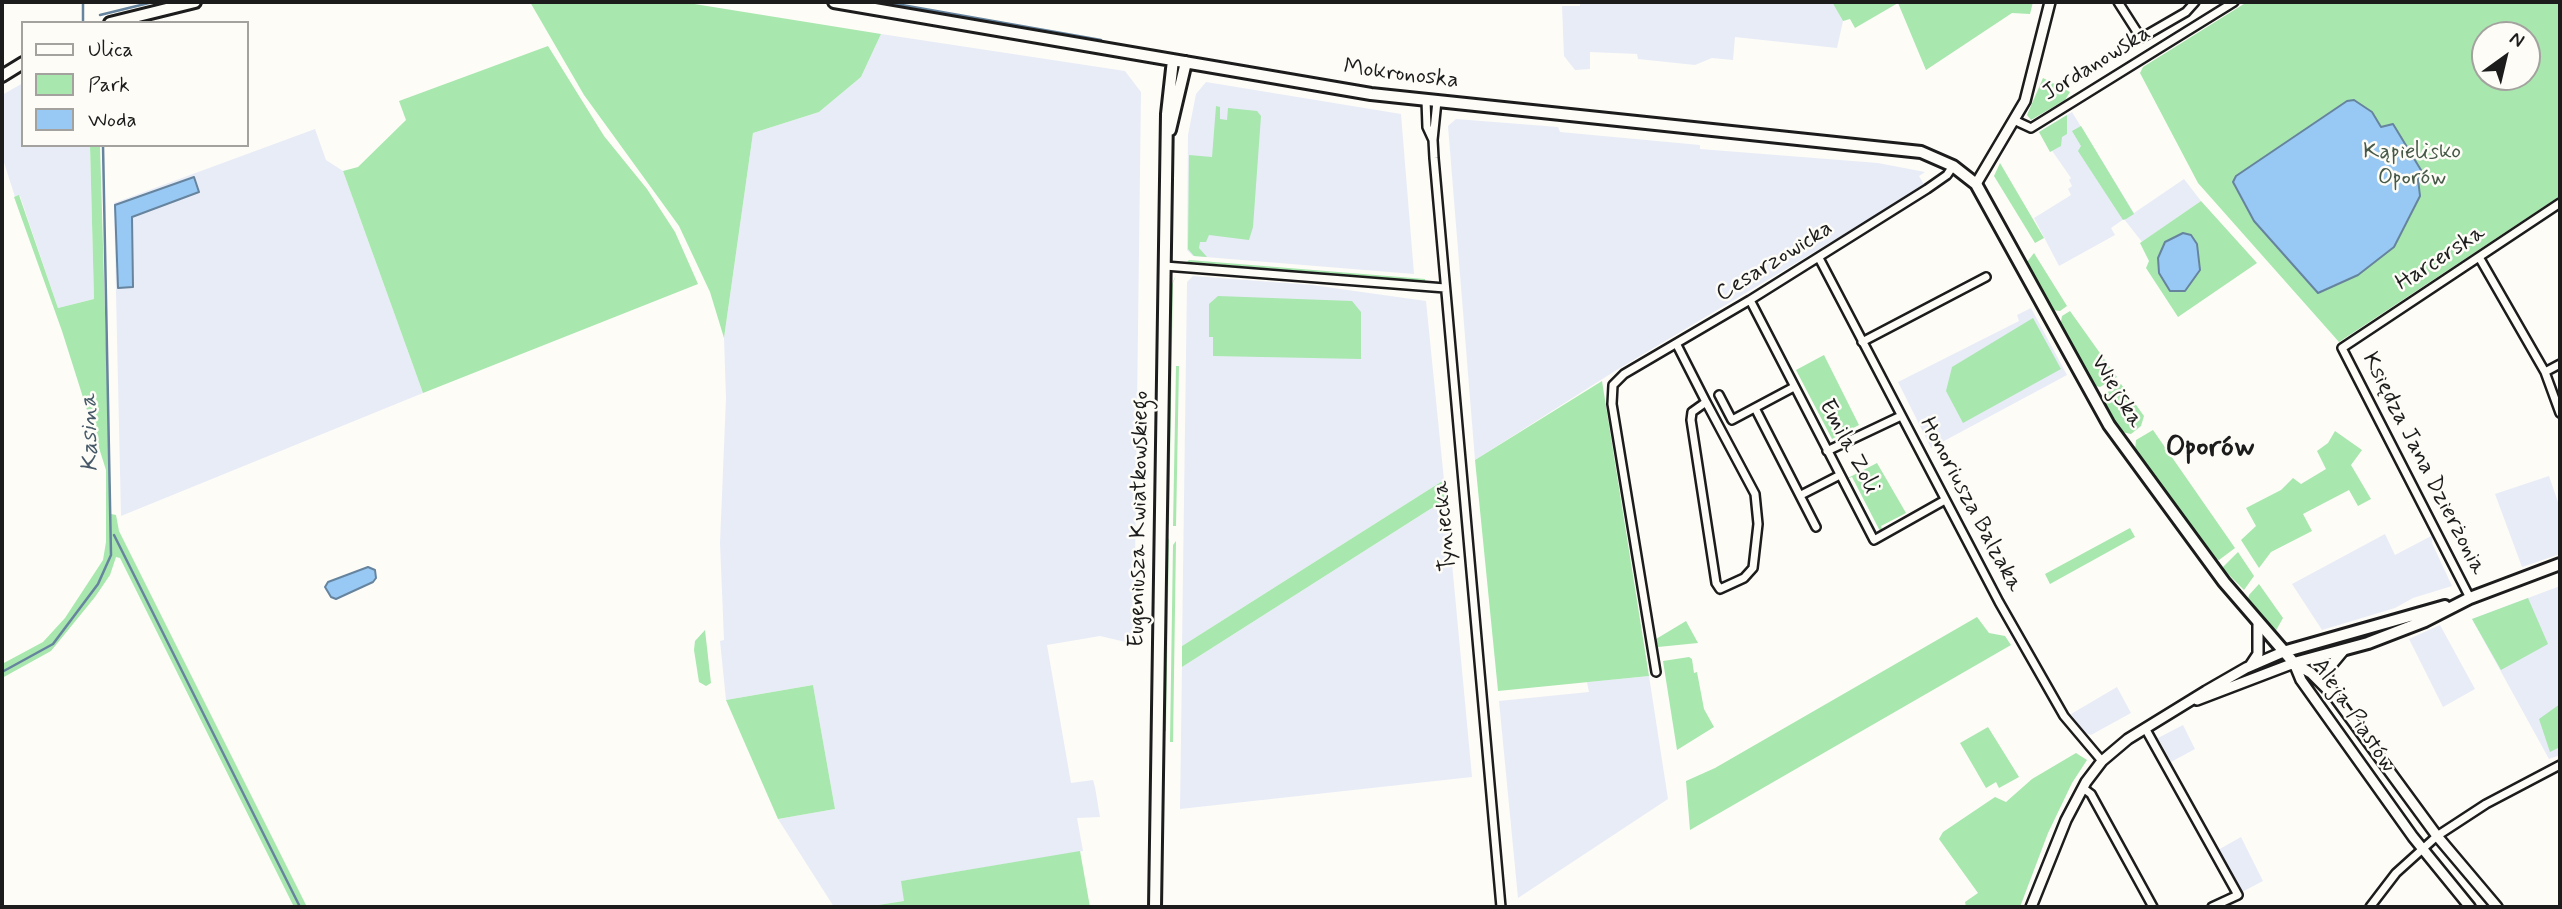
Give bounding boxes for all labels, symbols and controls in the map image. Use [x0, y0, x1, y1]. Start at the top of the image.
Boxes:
street label: Jordanowska [2038, 20, 2156, 108]
legend [21, 21, 248, 147]
north arrow [2471, 21, 2541, 91]
text: N [2505, 26, 2529, 54]
text: Ulica [88, 36, 133, 64]
street label: Mokronoska [1342, 54, 1460, 96]
text: Park [88, 71, 130, 99]
text: Woda [88, 106, 137, 134]
park label: Kąpielisko Oporów [2363, 139, 2461, 193]
street label: Cesarzowicka [1712, 215, 1838, 309]
street label: Harcerska [2391, 220, 2491, 298]
street label: Księdza Jana Dzierżonia [2355, 348, 2491, 580]
street label: Wiejska [2084, 351, 2148, 433]
street label: Eugeniusza Kwiatkowskiego [1124, 390, 1156, 648]
water label: Kasina [76, 394, 106, 472]
street label: Emila Zoli [1812, 395, 1884, 499]
street label: Honoriusza Balzaka [1912, 413, 2028, 597]
district label: Oporów [2165, 431, 2255, 467]
street label: Tyniecka [1428, 480, 1464, 572]
street label: Aleja Piastów [2305, 654, 2401, 778]

